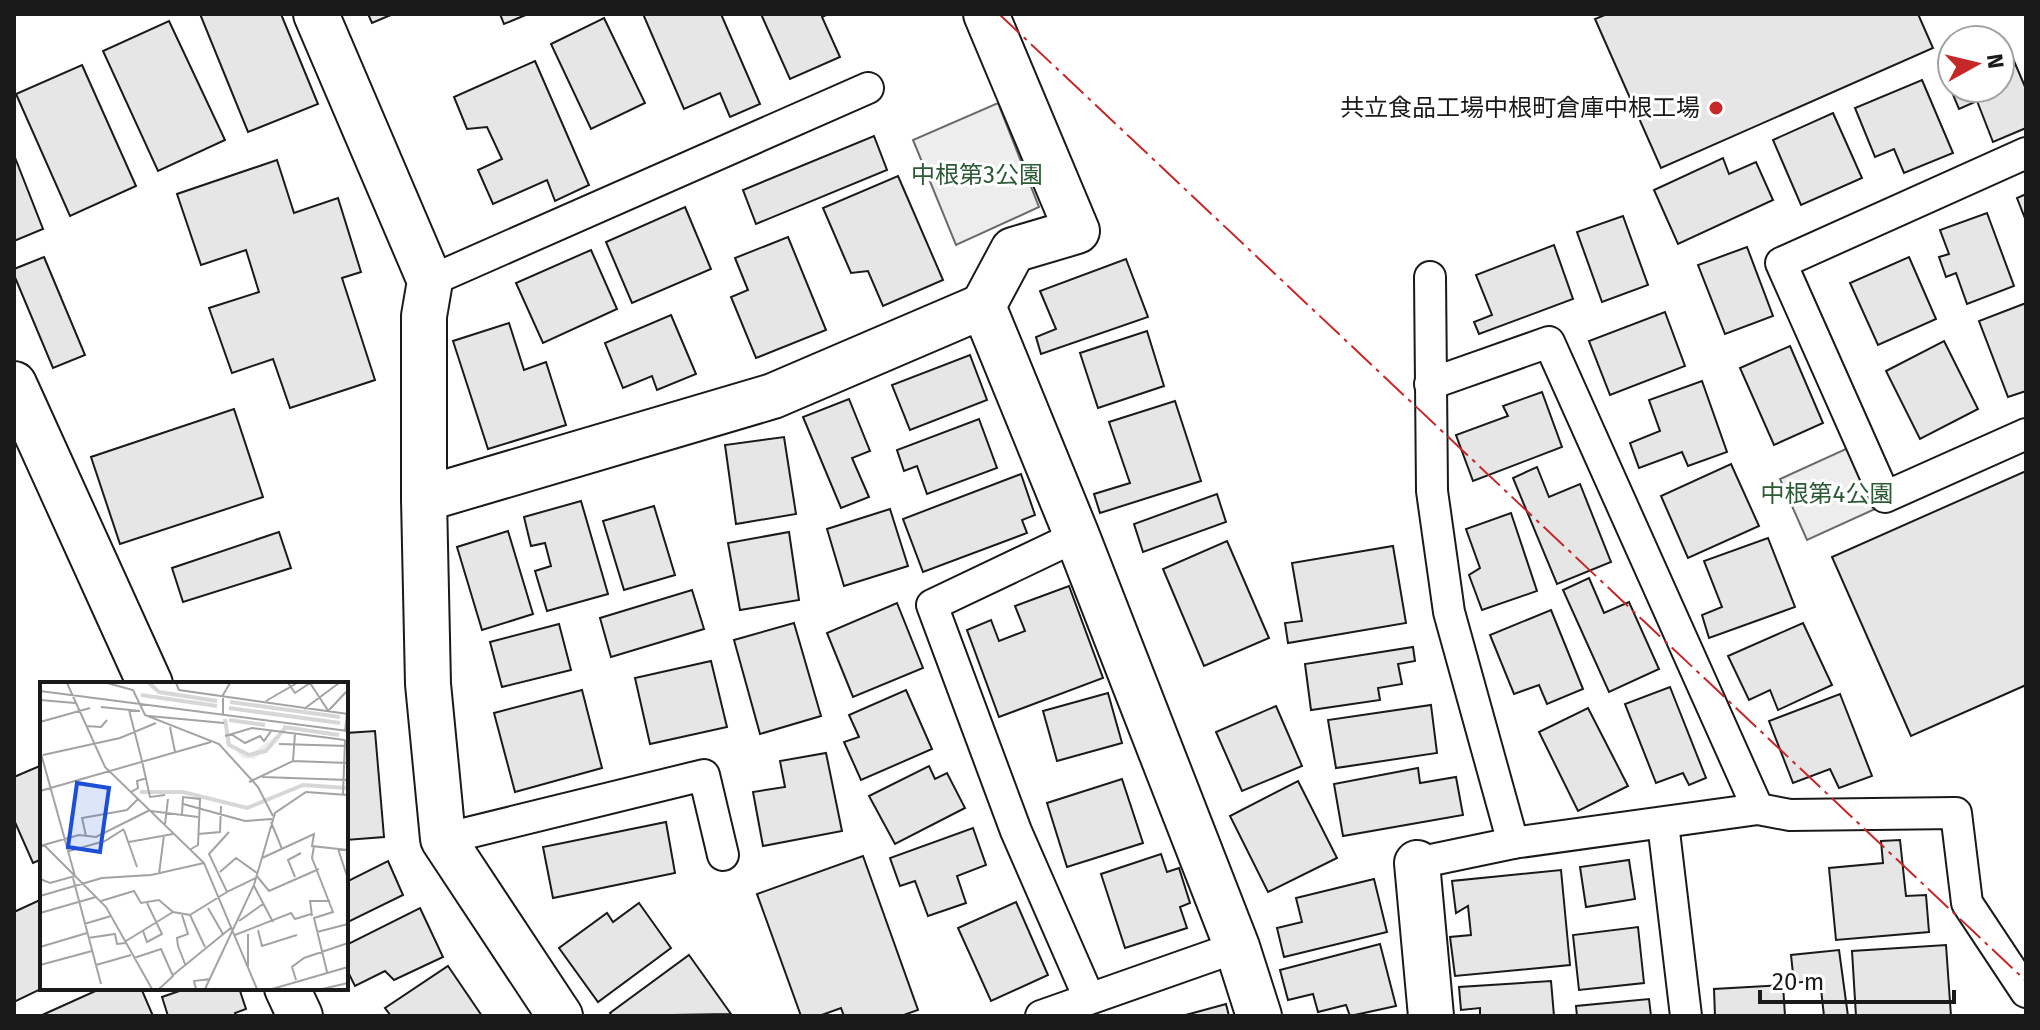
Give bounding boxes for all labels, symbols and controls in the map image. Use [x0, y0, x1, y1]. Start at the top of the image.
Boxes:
north arrow [1936, 24, 2016, 104]
text: N [1981, 52, 2010, 70]
place label: 共立食品工場中根町倉庫中根工場 [1340, 94, 1700, 122]
marker: 共立食品工場中根町倉庫中根工場 [1707, 99, 1725, 117]
park label: 中根第3公園 [911, 161, 1043, 189]
park label: 中根第4公園 [1761, 480, 1893, 508]
inset map [40, 682, 348, 990]
scale bar [1760, 954, 1954, 1004]
text: 20 m [1772, 968, 1824, 996]

